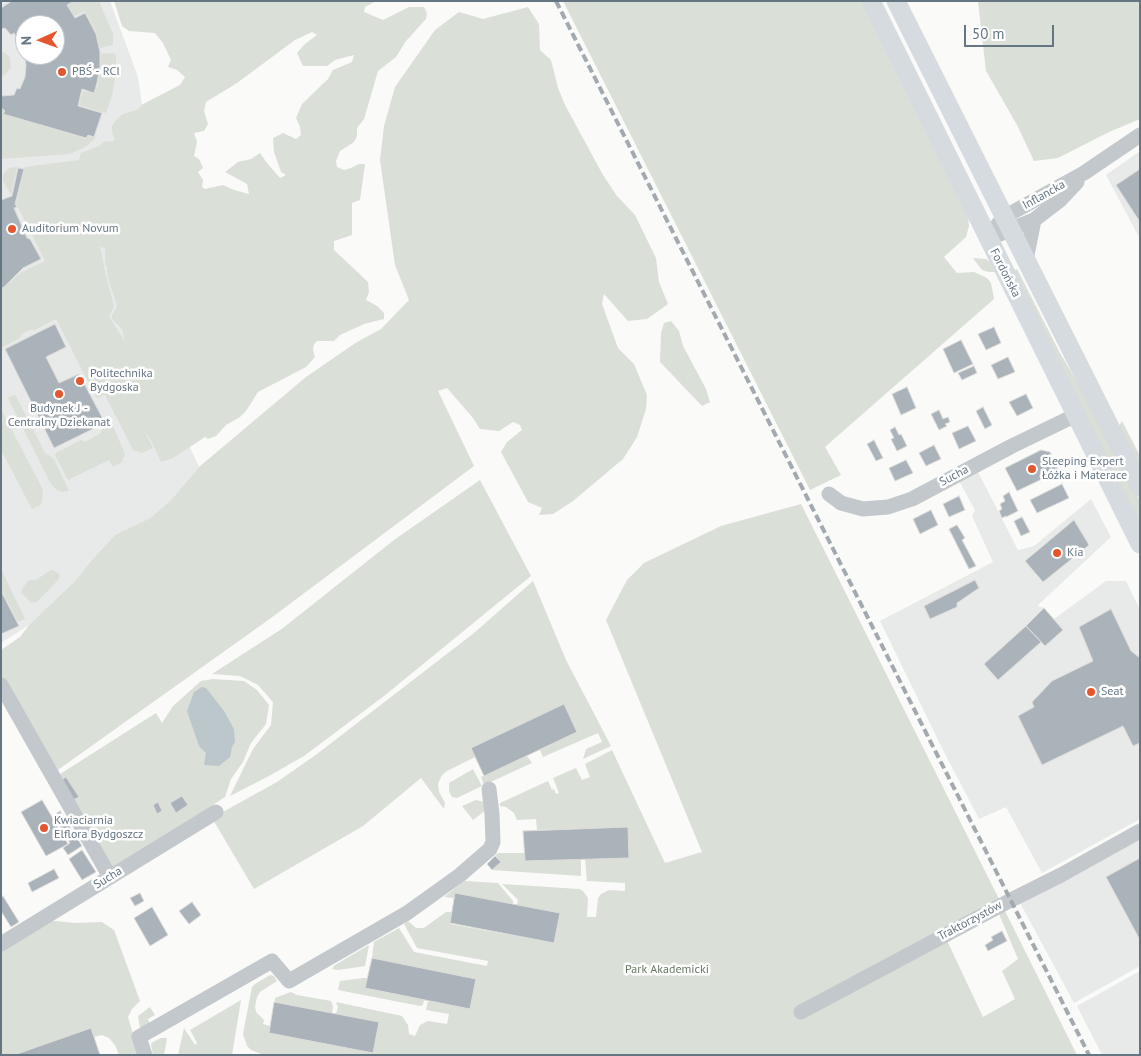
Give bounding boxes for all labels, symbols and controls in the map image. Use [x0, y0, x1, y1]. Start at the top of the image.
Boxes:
north arrow [15, 15, 65, 65]
scale bar [966, 15, 1056, 47]
text: 50 m [972, 24, 1005, 43]
text: N [17, 36, 35, 45]
place label: PBŚ - RCI [72, 65, 120, 79]
marker: PBŚ - RCI [56, 66, 68, 78]
street label: Inflancka [1020, 177, 1068, 213]
place label: Auditorium Novum [22, 222, 119, 236]
marker: Auditorium Novum [6, 223, 18, 235]
street label: Fordońska [987, 246, 1023, 300]
place label: Politechnika Bydgoska [90, 367, 153, 395]
marker: Politechnika Bydgoska [74, 375, 86, 387]
marker: Budynek J - Centralny Dziekanat [53, 388, 65, 400]
place label: Budynek J - Centralny Dziekanat [8, 402, 110, 430]
place label: Sleeping Expert Łóżka i Materace [1042, 455, 1127, 483]
street label: Sucha [937, 462, 971, 490]
marker: Sleeping Expert Łóżka i Materace [1026, 463, 1038, 475]
place label: Kia [1067, 546, 1083, 560]
marker: Kia [1051, 547, 1063, 559]
place label: Seat [1101, 685, 1123, 699]
marker: Seat [1085, 686, 1097, 698]
place label: Kwiaciarnia Elflora Bydgoszcz [54, 814, 143, 842]
marker: Kwiaciarnia Elflora Bydgoszcz [38, 822, 50, 834]
street label: Sucha [91, 864, 125, 892]
street label: Traktorzystów [935, 898, 1005, 944]
park label: Park Akademicki [625, 963, 709, 977]

